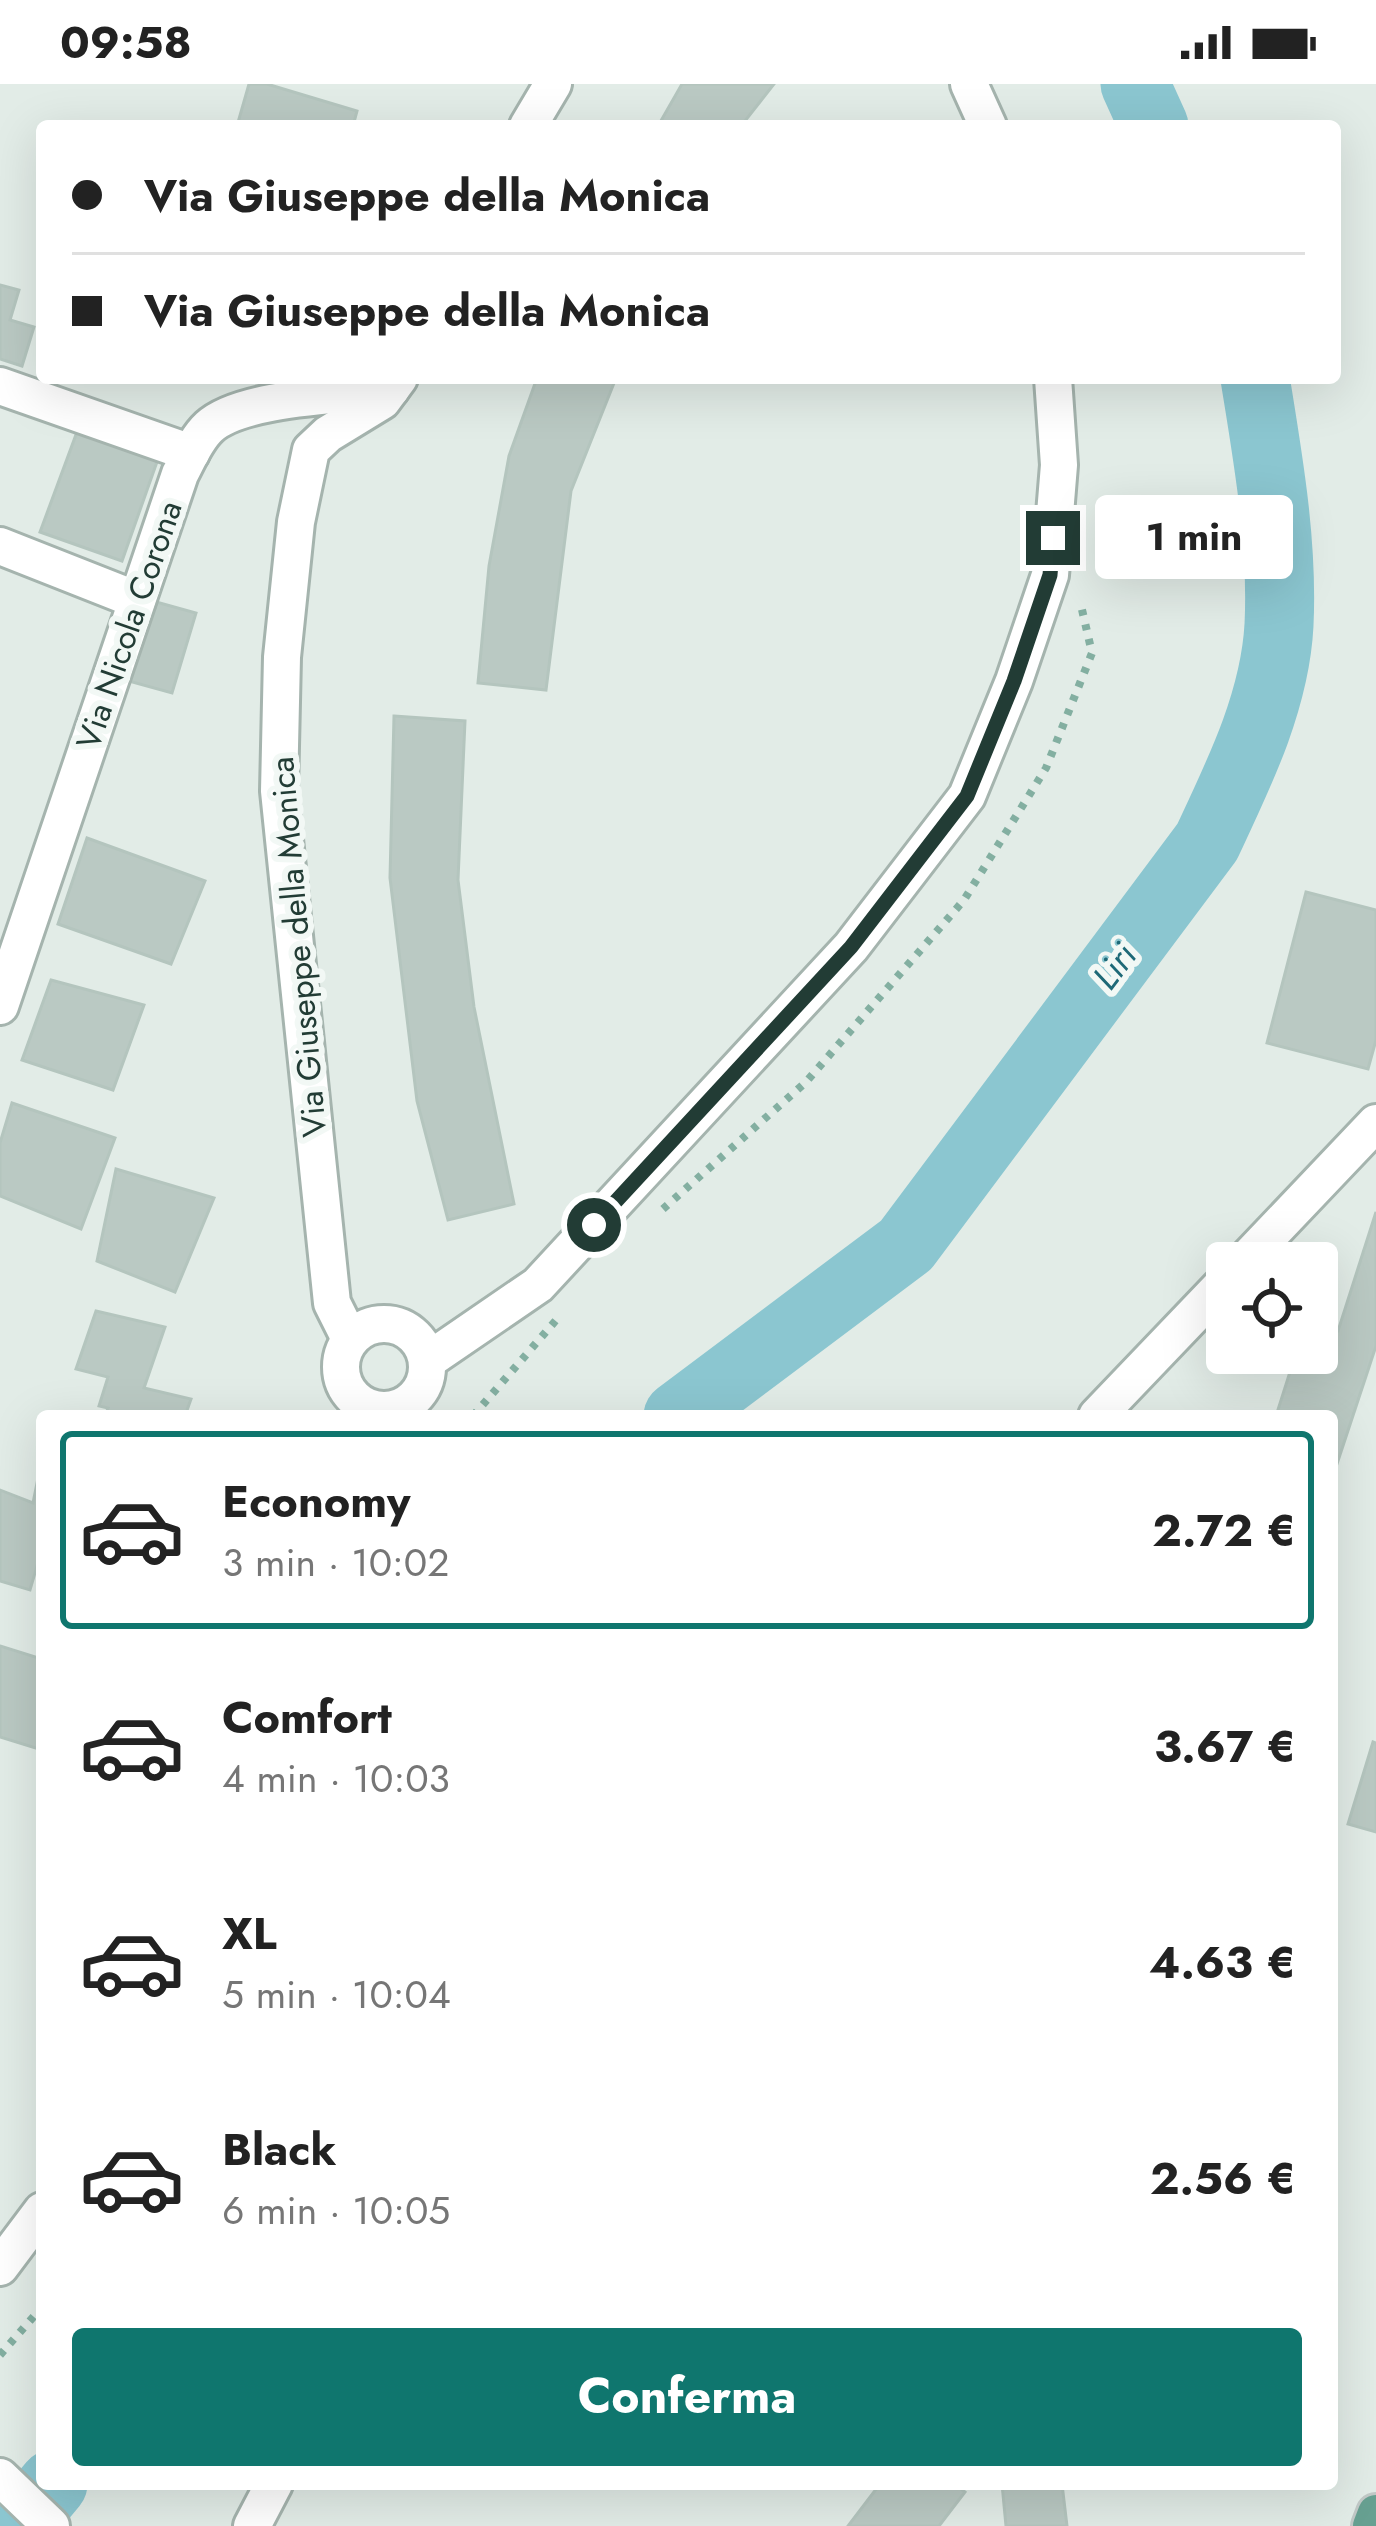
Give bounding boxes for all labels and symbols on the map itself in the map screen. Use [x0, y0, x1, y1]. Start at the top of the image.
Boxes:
street label: Via Nicola Corona [64, 494, 194, 756]
callout: 1 min [1095, 496, 1293, 580]
route end [1026, 511, 1080, 565]
street label: Via Giuseppe della Monica [258, 755, 338, 1139]
water label: Liri [1079, 931, 1149, 1000]
route start [567, 1198, 621, 1252]

